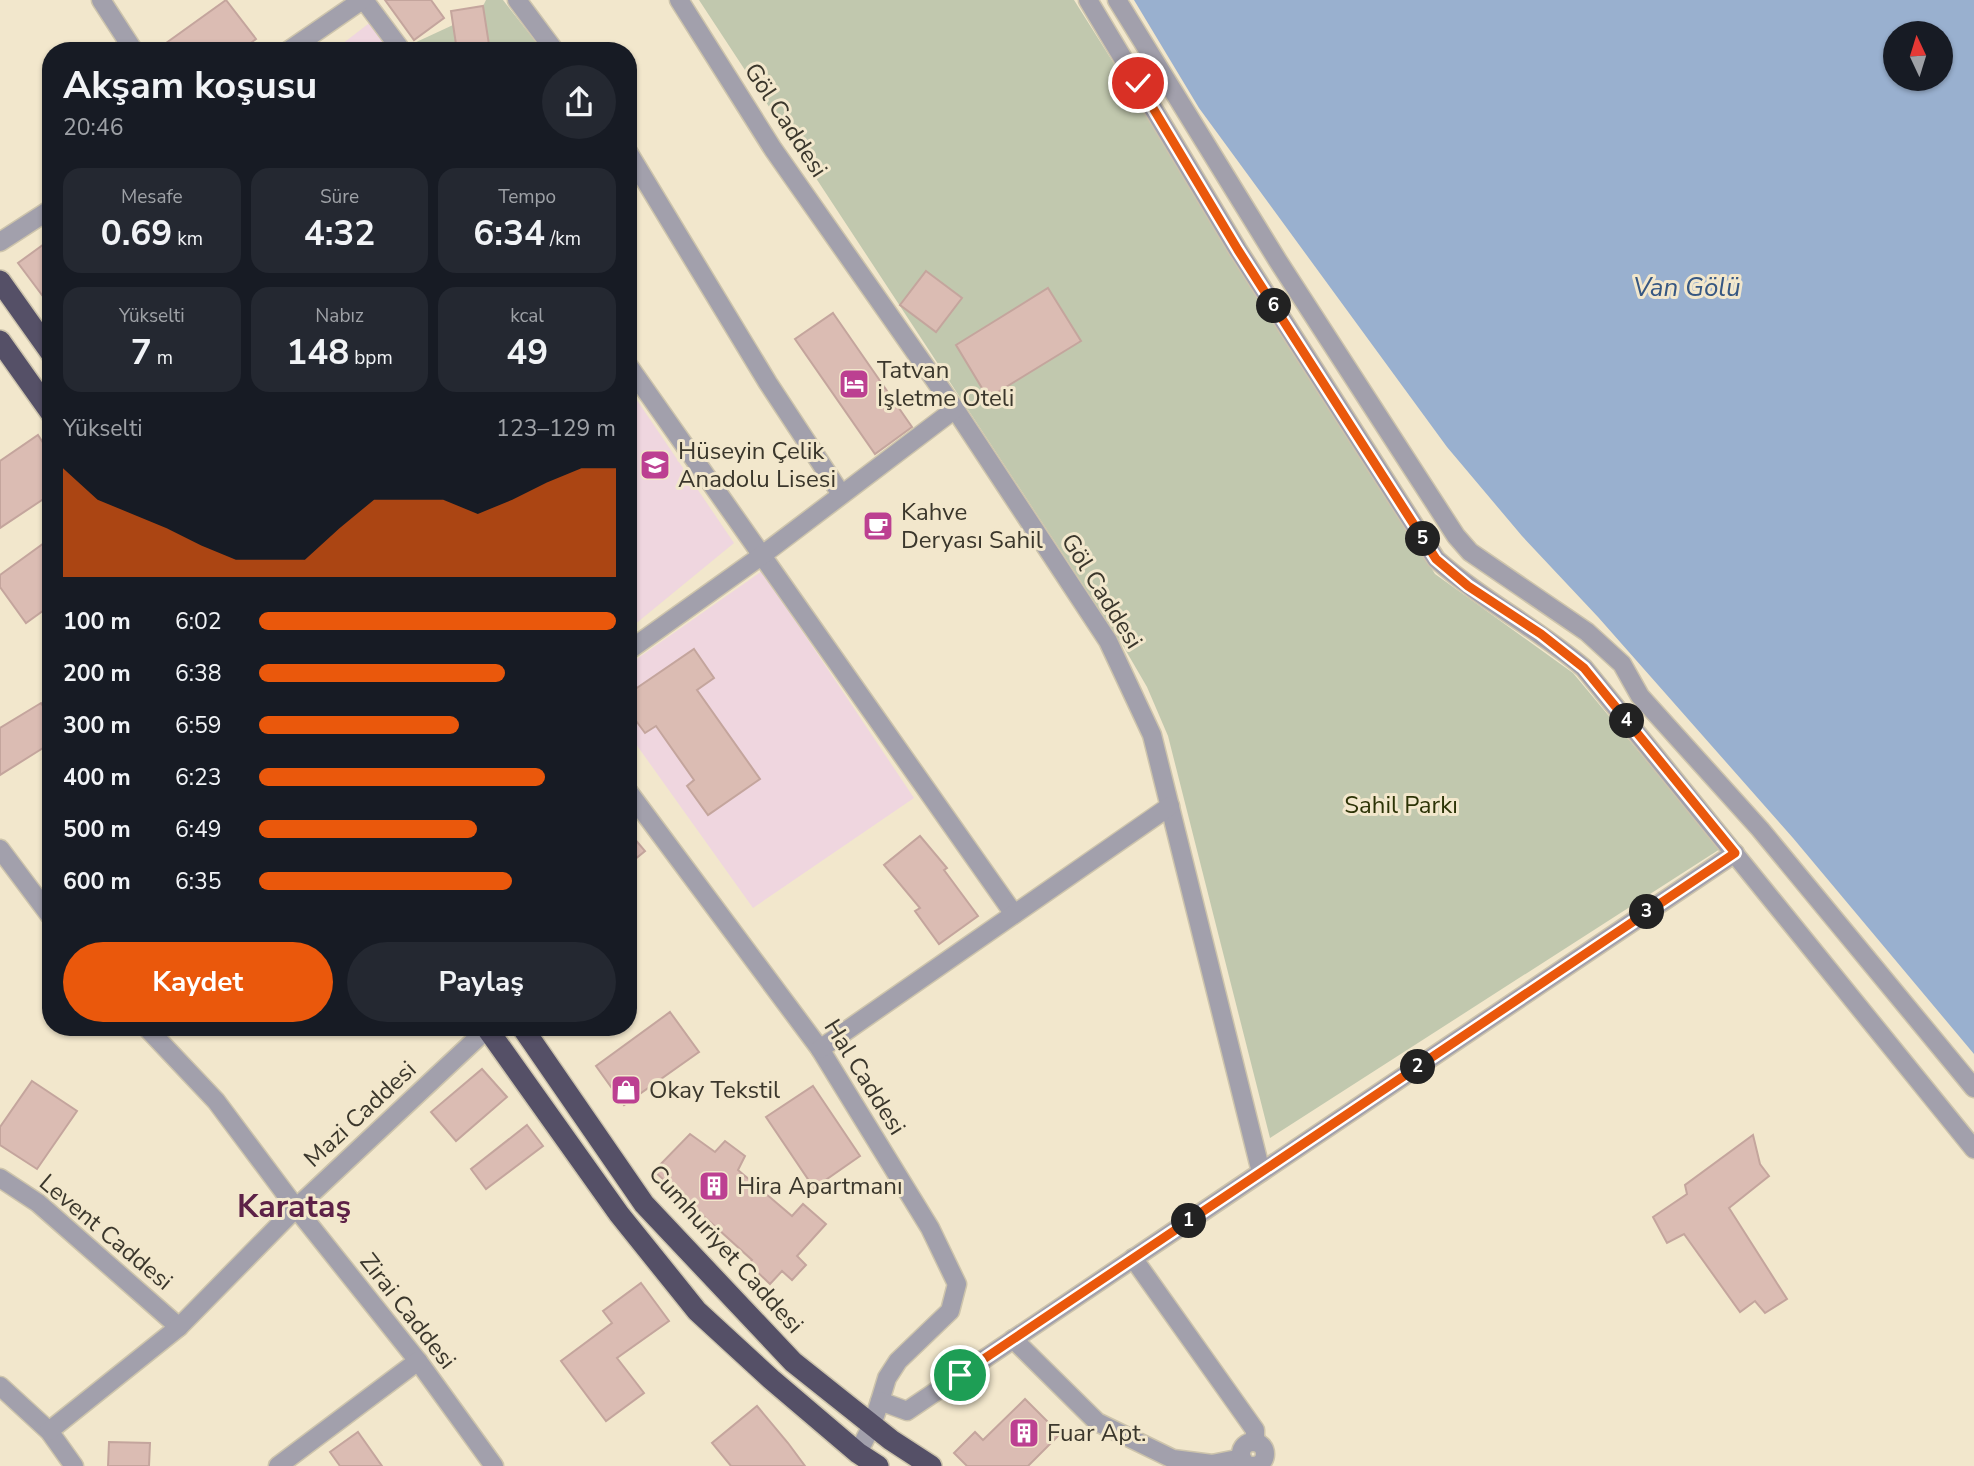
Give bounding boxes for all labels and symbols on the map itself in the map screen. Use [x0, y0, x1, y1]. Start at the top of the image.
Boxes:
north arrow [1883, 21, 1953, 91]
pin [1108, 53, 1168, 113]
street label: Göl Caddesi [737, 57, 835, 183]
water label: Van Gölü [1633, 270, 1741, 305]
pin: 6 [1256, 288, 1292, 324]
place label: Tatvan İşletme Oteli [877, 354, 1014, 414]
hotel icon: Tatvan İşletme Oteli [837, 367, 871, 401]
place label: Hüseyin Çelik Anadolu Lisesi [678, 435, 836, 495]
school or university icon: Hüseyin Çelik Anadolu Lisesi [638, 448, 672, 482]
place label: Kahve Deryası Sahil [901, 496, 1043, 556]
cafe icon: Kahve Deryası Sahil [861, 509, 895, 543]
pin: 5 [1406, 522, 1440, 556]
street label: Göl Caddesi [1054, 527, 1150, 655]
pin: 4 [1610, 704, 1644, 738]
park label: Sahil Parkı [1344, 789, 1458, 821]
pin: 3 [1630, 894, 1664, 930]
street label: Hal Caddesi [817, 1013, 913, 1141]
pin: 2 [1400, 1050, 1436, 1084]
street label: Mazi Caddesi [297, 1054, 423, 1174]
shop icon: Okay Tekstil [609, 1073, 643, 1107]
place label: Okay Tekstil [649, 1074, 780, 1106]
street label: Cumhuriyet Caddesi [642, 1158, 810, 1340]
street label: Levent Caddesi [33, 1167, 179, 1297]
building icon: Hira Apartmanı [697, 1169, 731, 1203]
place label: Hira Apartmanı [737, 1170, 903, 1202]
district label: Karataş [237, 1185, 351, 1228]
pin: 1 [1172, 1204, 1206, 1238]
street label: Zirai Caddesi [353, 1246, 463, 1376]
pin [930, 1345, 990, 1405]
building icon: Fuar Apt. [1007, 1416, 1041, 1450]
place label: Fuar Apt. [1047, 1417, 1146, 1449]

